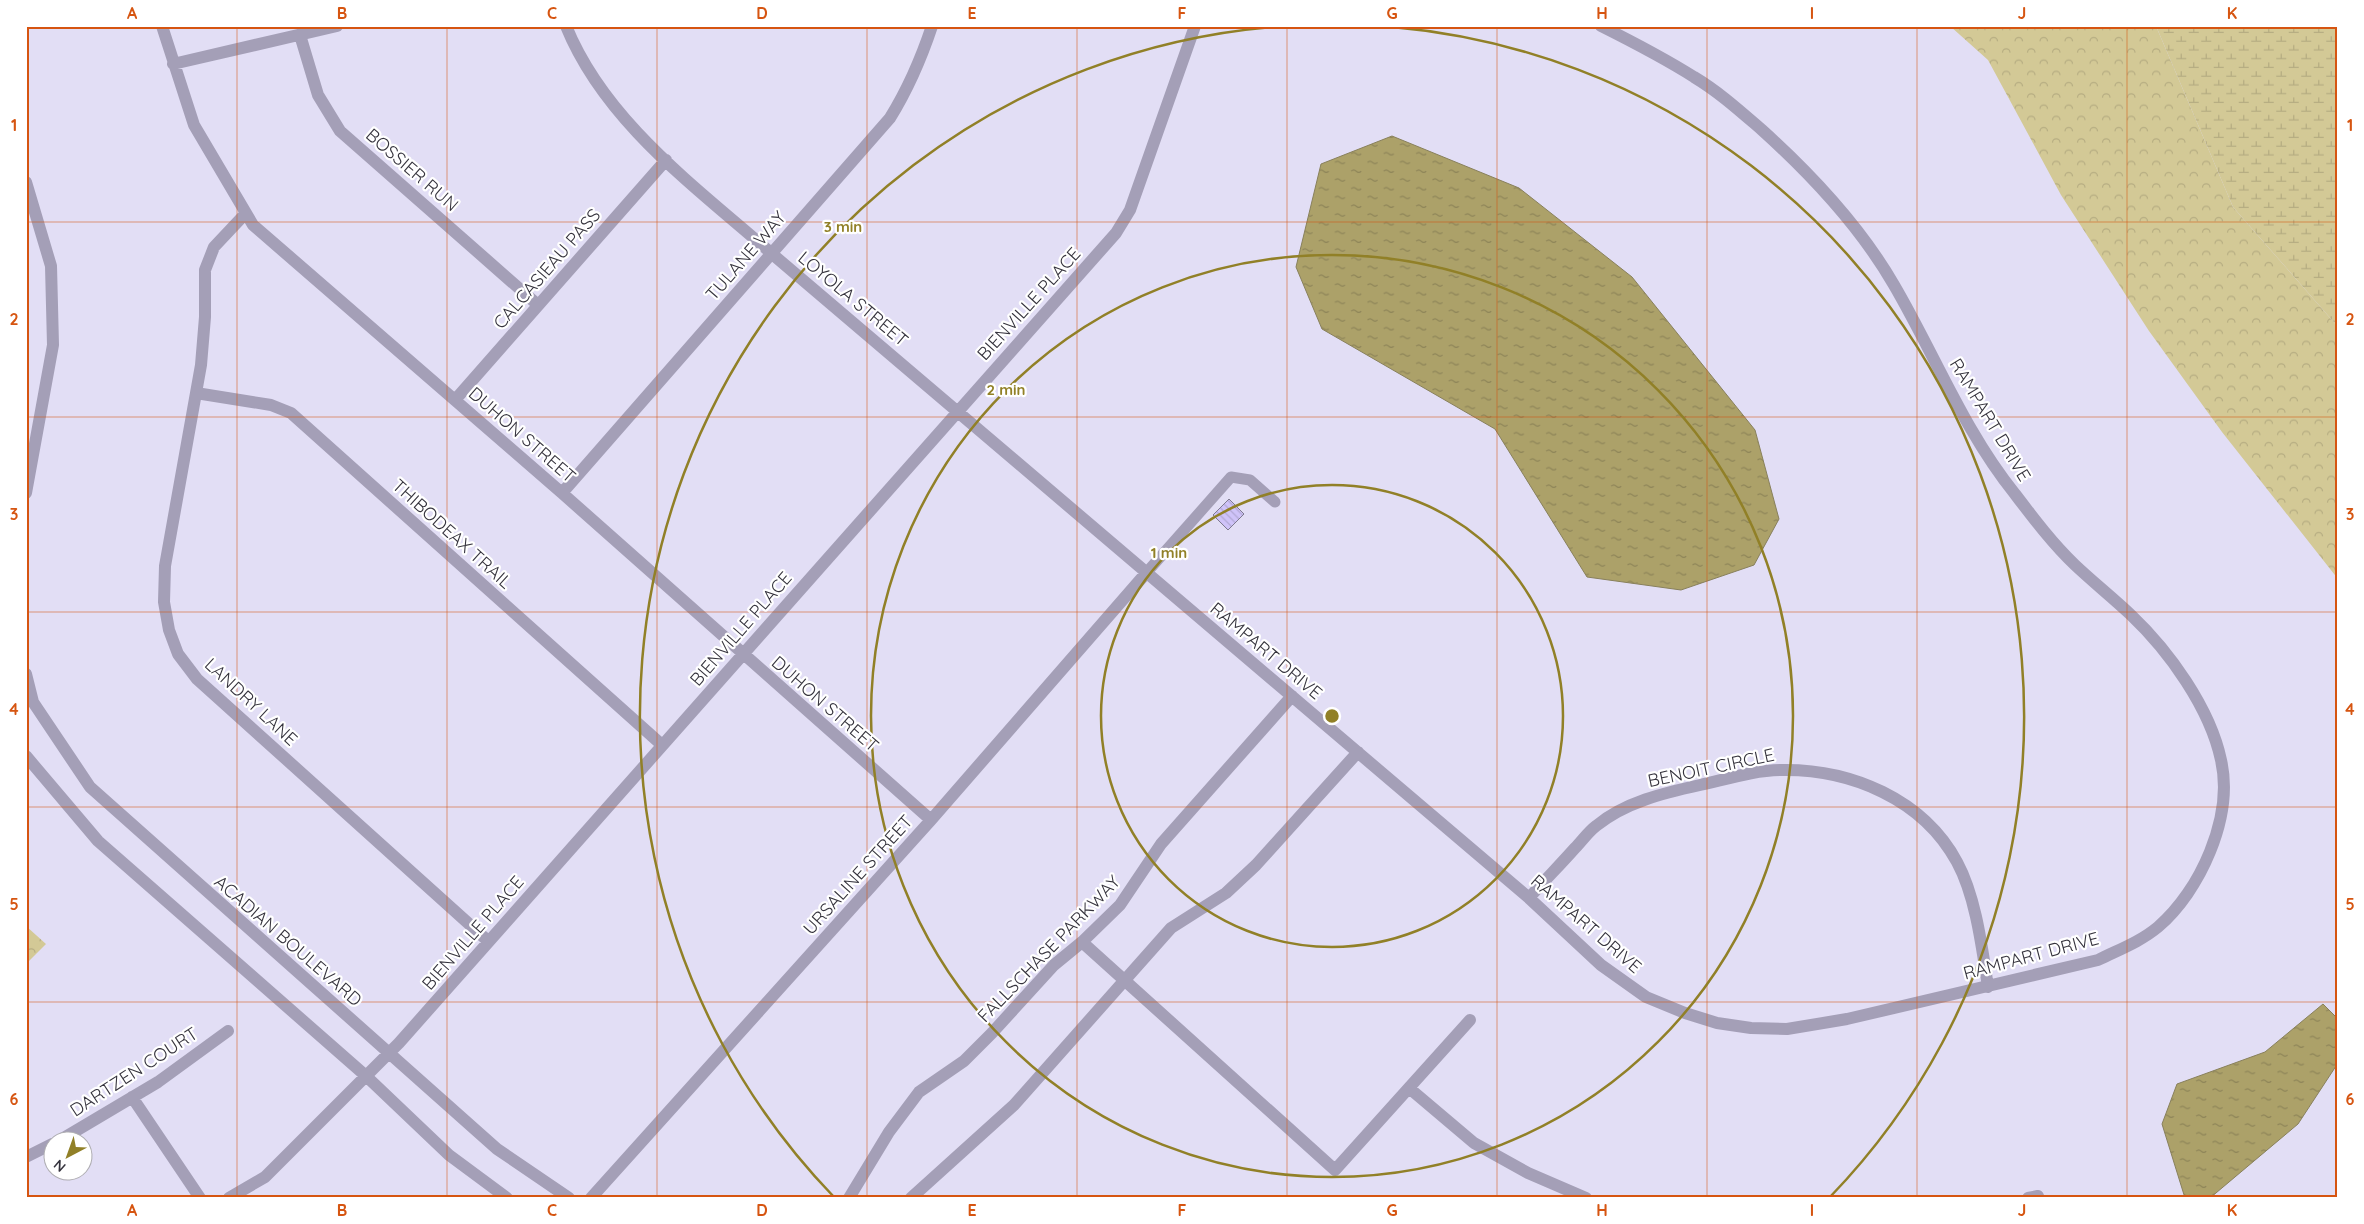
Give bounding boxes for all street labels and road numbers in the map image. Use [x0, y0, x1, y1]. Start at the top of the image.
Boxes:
street label: BOSSIER RUN [361, 123, 463, 216]
street label: CALCASIEAU PASS [488, 204, 605, 334]
street label: TULANE WAY [700, 206, 791, 305]
street label: BIENVILLE PLACE [972, 242, 1085, 365]
street label: LOYOLA STREET [794, 246, 913, 351]
street label: RAMPART DRIVE [1945, 354, 2036, 485]
street label: DUHON STREET [464, 382, 581, 488]
street label: THIBODEAX TRAIL [388, 474, 517, 594]
street label: BIENVILLE PLACE [685, 567, 797, 691]
street label: RAMPART DRIVE [1205, 597, 1327, 704]
street label: DUHON STREET [767, 651, 884, 757]
street label: LANDRY LANE [200, 653, 303, 750]
street label: BENOIT CIRCLE [1646, 743, 1776, 792]
street label: URSALINE STREET [798, 810, 918, 939]
street label: RAMPART DRIVE [1526, 869, 1647, 978]
street label: ACADIAN BOULEVARD [210, 870, 367, 1011]
street label: FALLSCHASE PARKWAY [972, 870, 1125, 1027]
street label: BIENVILLE PLACE [417, 871, 529, 995]
street label: RAMPART DRIVE [1961, 926, 2101, 985]
street label: DARTZEN COURT [65, 1022, 202, 1122]

